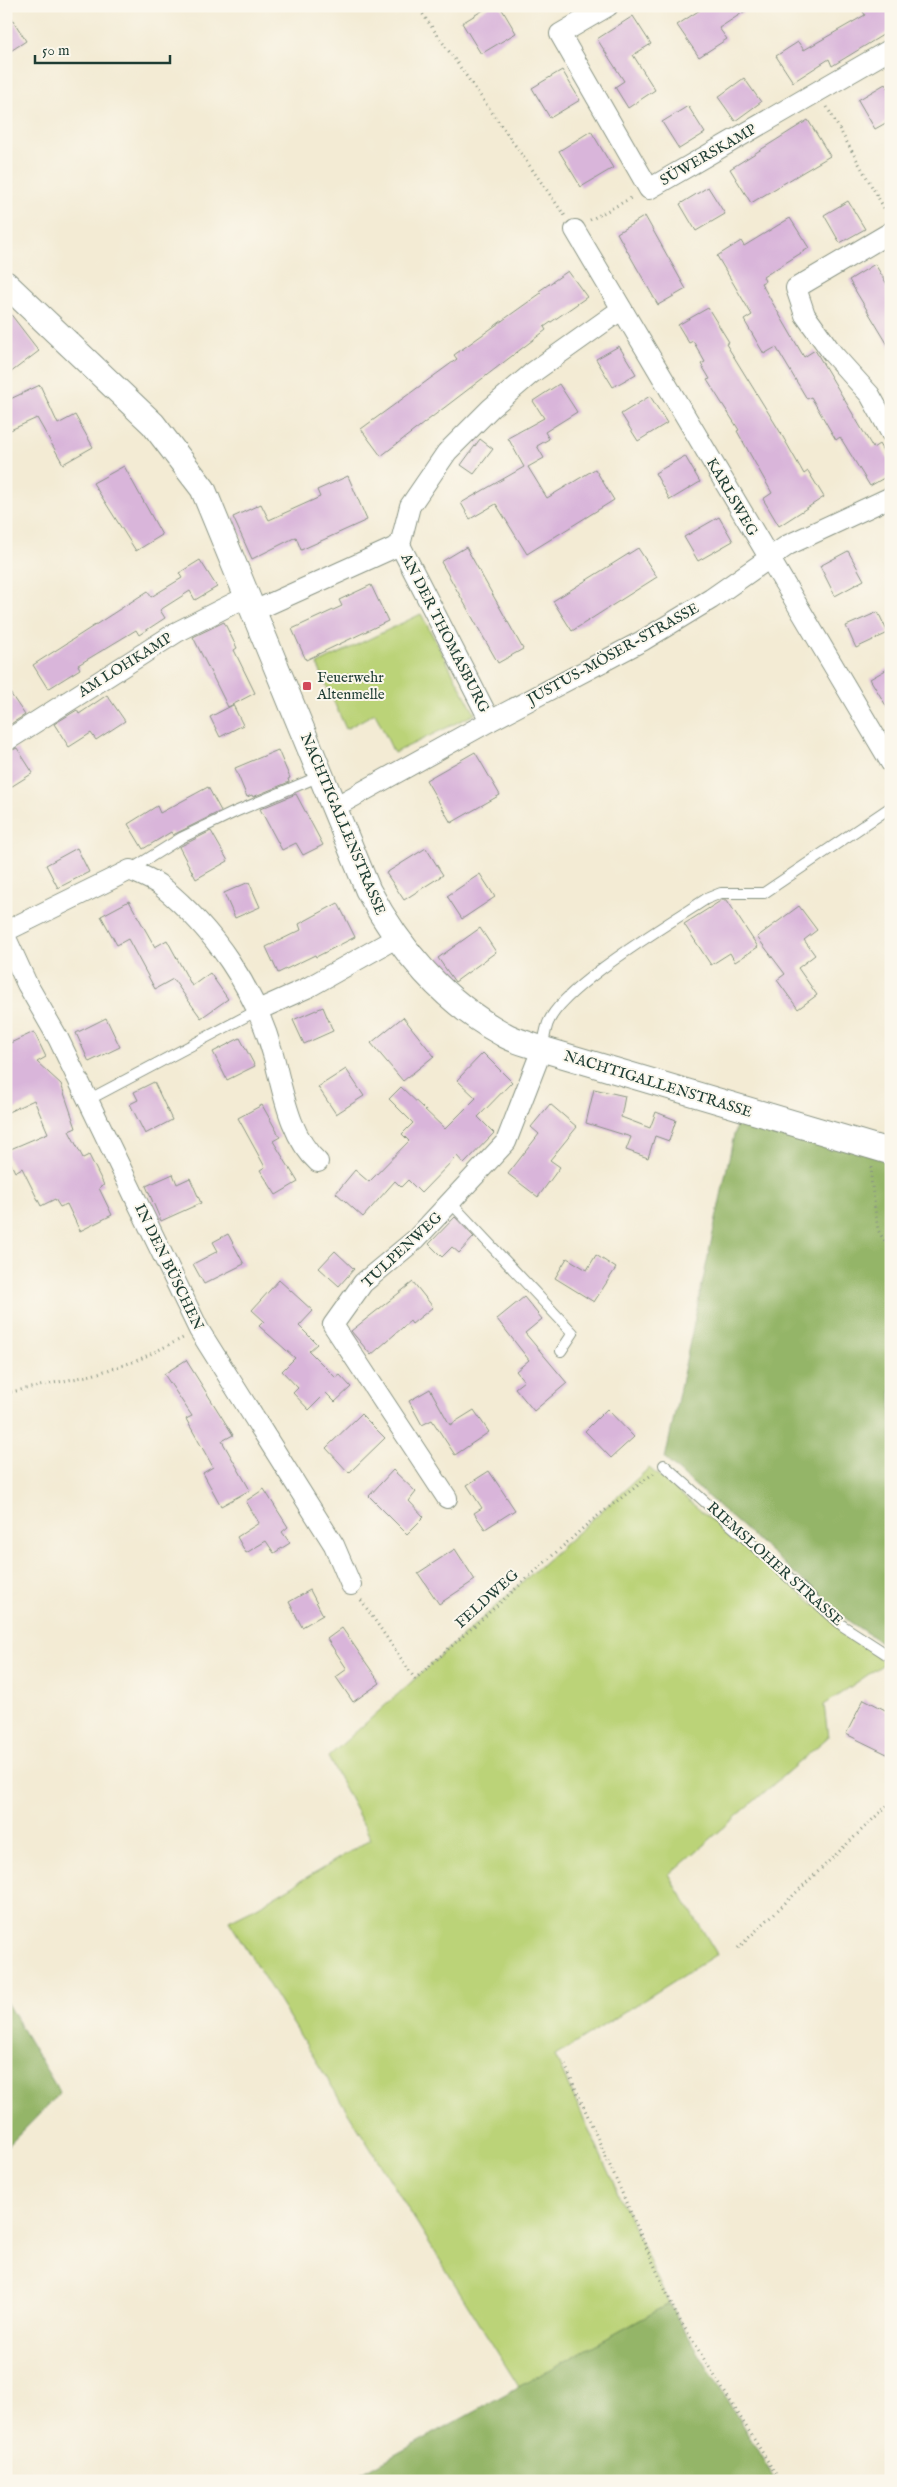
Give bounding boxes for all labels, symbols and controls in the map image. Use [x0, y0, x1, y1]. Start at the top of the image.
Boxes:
scale bar [35, 32, 170, 64]
text: 50 m [42, 41, 70, 60]
street label: SÜWERSKAMP [657, 120, 760, 190]
street label: KARLSWEG [702, 454, 762, 540]
street label: AN DER THOMASBURG [396, 549, 494, 716]
street label: JUSTUS-MÖSER-STRASSE [522, 599, 702, 710]
street label: AM LOHKAMP [74, 628, 176, 702]
place label: Feuerwehr Altenmelle [316, 668, 385, 704]
marker: Feuerwehr Altenmelle [301, 680, 313, 692]
street label: NACHTIGALLENSTRASSE [296, 730, 390, 918]
street label: NACHTIGALLENSTRASSE [562, 1046, 754, 1122]
street label: IN DEN BÜSCHEN [130, 1201, 208, 1333]
street label: TULPENWEG [358, 1208, 446, 1292]
street label: RIEMSLOHER STRASSE [703, 1498, 847, 1630]
street label: FELDWEG [451, 1565, 523, 1633]

